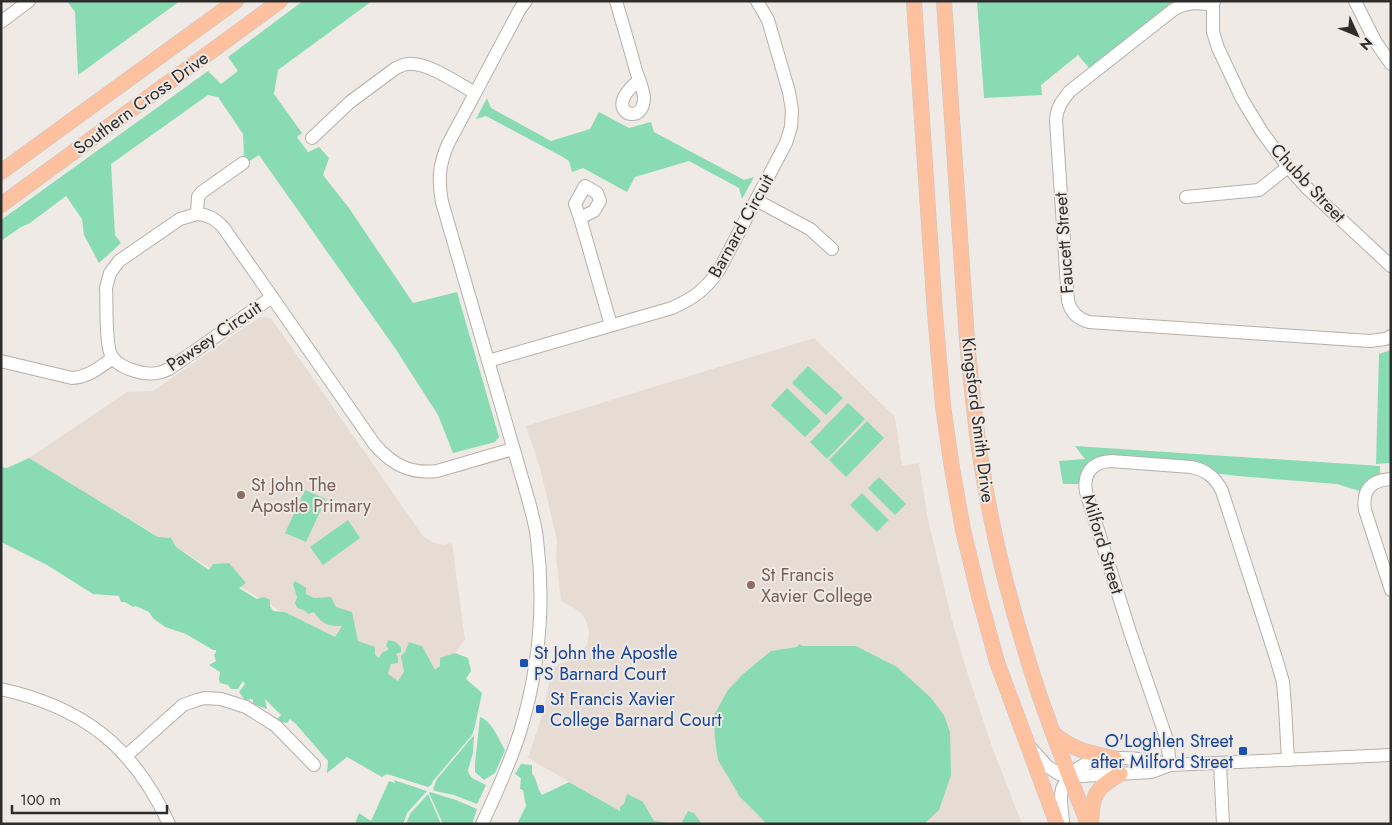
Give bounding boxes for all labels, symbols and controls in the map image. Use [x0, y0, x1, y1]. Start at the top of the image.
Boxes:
north arrow [1332, 10, 1382, 60]
text: N [1355, 33, 1377, 55]
street label: Southern Cross Drive [68, 45, 214, 161]
street label: Chubb Street [1264, 138, 1352, 229]
street label: Barnard Circuit [702, 169, 781, 283]
street label: Faucett Street [1047, 191, 1081, 295]
street label: Pawsey Circuit [161, 294, 267, 377]
street label: Kingsford Smith Drive [955, 336, 1001, 504]
place label: St John The Apostle Primary [251, 472, 371, 519]
marker: St John The Apostle Primary [235, 489, 247, 501]
street label: Milford Street [1075, 491, 1131, 598]
place label: St Francis Xavier College [761, 562, 872, 609]
marker: St Francis Xavier College [745, 579, 757, 591]
place label: St John the Apostle PS Barnard Court [534, 640, 677, 687]
marker: St John the Apostle PS Barnard Court [518, 657, 530, 669]
place label: St Francis Xavier College Barnard Court [550, 686, 722, 733]
marker: St Francis Xavier College Barnard Court [534, 703, 546, 715]
place label: O'Loghlen Street after Milford Street [1091, 728, 1234, 775]
marker: O'Loghlen Street after Milford Street [1237, 745, 1249, 757]
scale bar [12, 782, 168, 814]
text: 100 m [20, 789, 61, 811]

